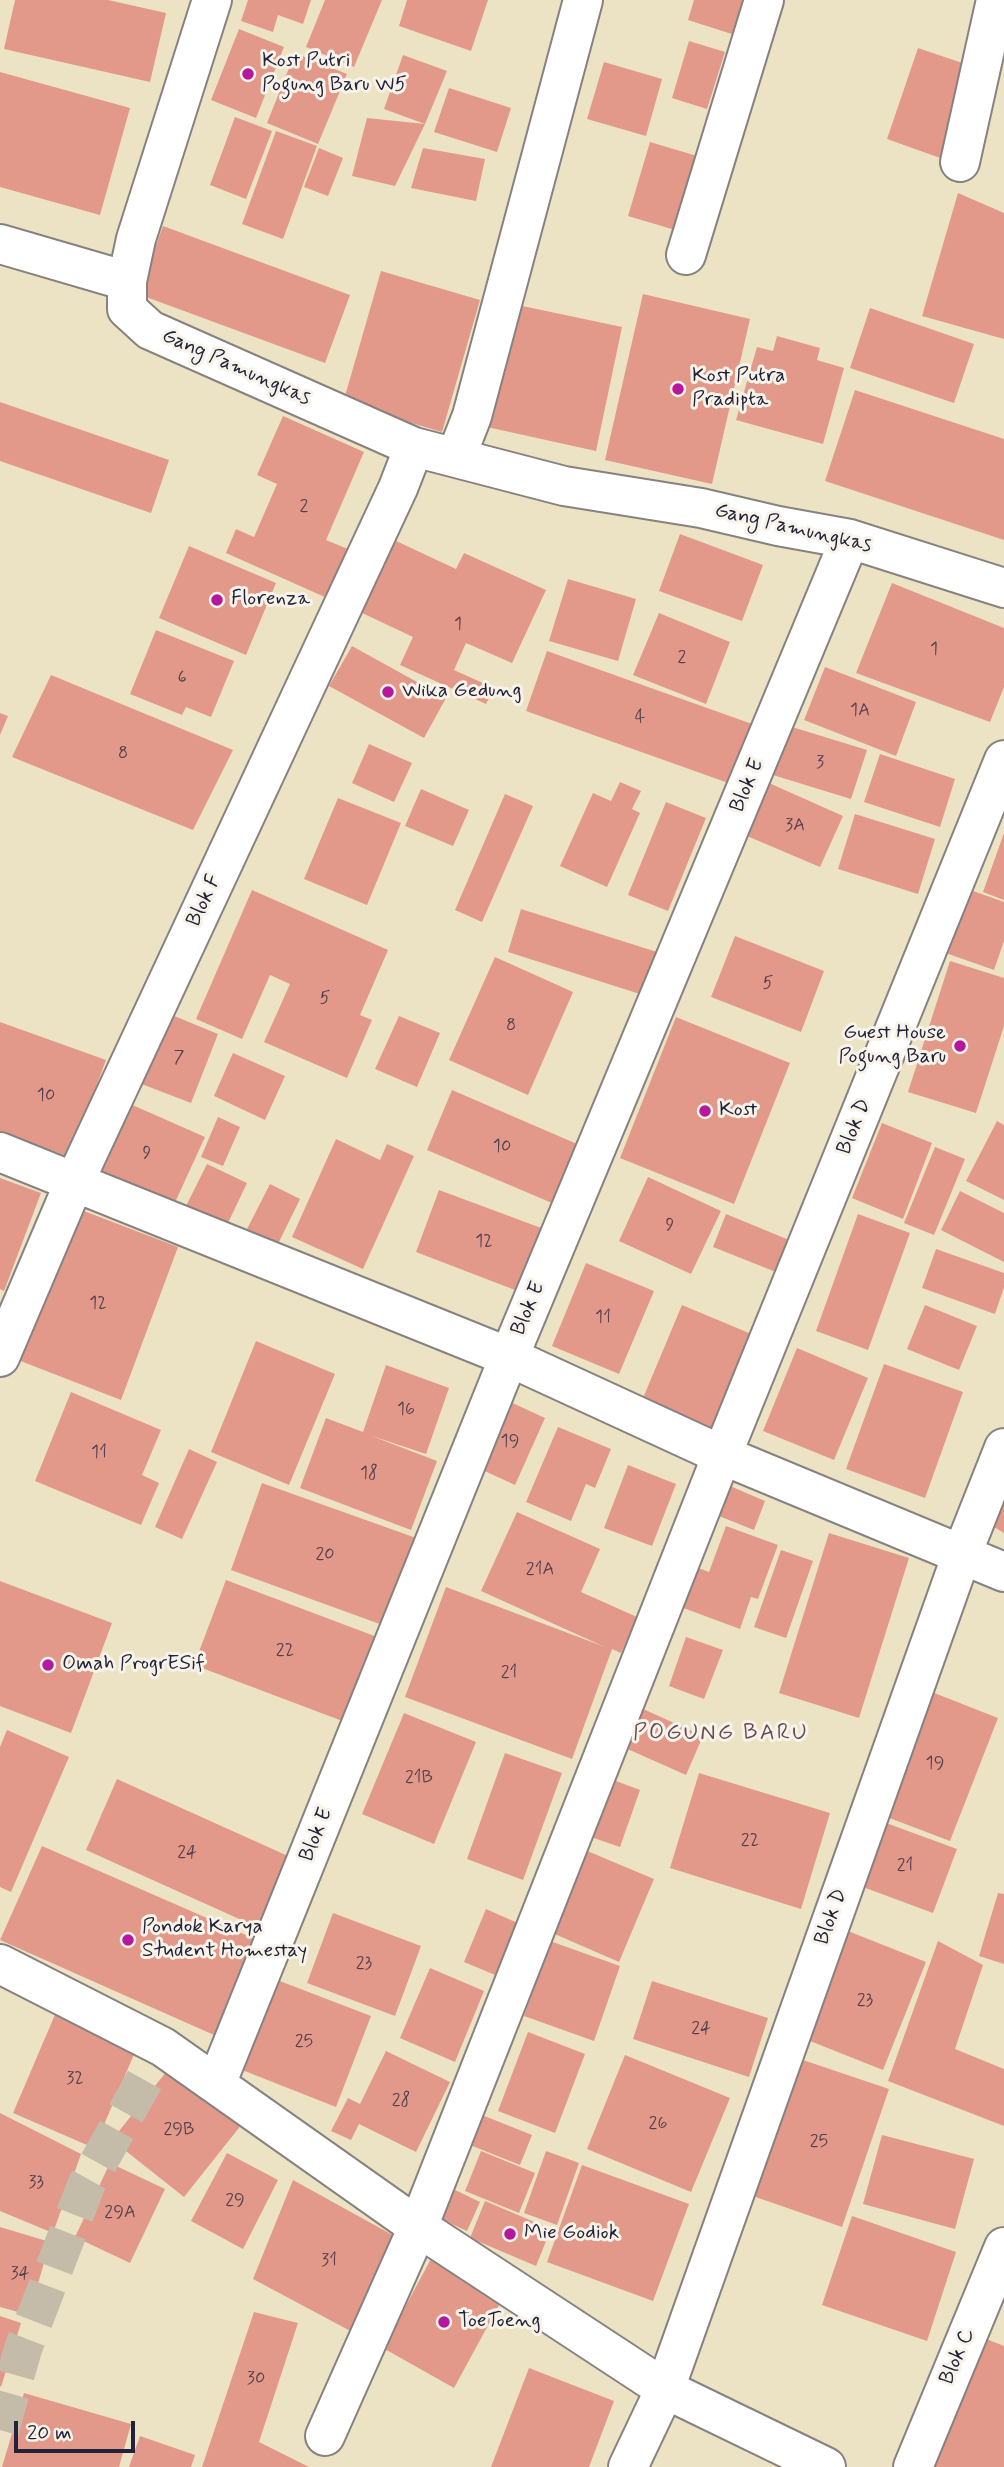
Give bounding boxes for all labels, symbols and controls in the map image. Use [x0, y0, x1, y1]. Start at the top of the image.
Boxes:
place label: Kost Putri Pogung Baru W5 [262, 49, 407, 99]
marker: Kost Putri Pogung Baru W5 [240, 66, 256, 82]
street label: Gang Pamungkas [158, 324, 314, 412]
place label: Kost Putra Pradipta [692, 364, 785, 414]
marker: Kost Putra Pradipta [670, 381, 686, 397]
house number: 2 [300, 496, 308, 518]
street label: Gang Pamungkas [712, 499, 874, 559]
place label: Florenza [231, 587, 310, 613]
marker: Florenza [209, 592, 225, 608]
house number: 1 [454, 614, 462, 636]
house number: 1 [930, 639, 938, 661]
house number: 2 [678, 647, 686, 669]
house number: 6 [177, 667, 187, 689]
place label: Wika Gedung [402, 679, 522, 705]
marker: Wika Gedung [380, 684, 396, 700]
house number: 1A [850, 700, 870, 722]
house number: 4 [635, 707, 645, 729]
house number: 8 [118, 743, 128, 765]
house number: 3 [816, 752, 824, 774]
street label: Blok E [726, 755, 770, 817]
house number: 3A [785, 815, 805, 837]
street label: Blok F [182, 871, 228, 931]
house number: 5 [763, 973, 773, 995]
house number: 5 [320, 988, 330, 1010]
house number: 8 [506, 1015, 516, 1037]
place label: Guest House Pogung Baru [839, 1021, 946, 1071]
marker: Guest House Pogung Baru [952, 1038, 968, 1054]
house number: 7 [174, 1047, 184, 1069]
house number: 10 [37, 1085, 55, 1107]
street label: Blok D [832, 1095, 878, 1159]
place label: Kost [719, 1098, 757, 1124]
marker: Kost [697, 1103, 713, 1119]
house number: 10 [493, 1136, 511, 1158]
house number: 9 [143, 1143, 151, 1165]
house number: 9 [666, 1215, 674, 1237]
house number: 12 [475, 1231, 493, 1253]
street label: Blok E [507, 1278, 551, 1340]
house number: 12 [89, 1293, 107, 1315]
house number: 11 [595, 1307, 611, 1329]
house number: 16 [397, 1399, 415, 1421]
house number: 19 [501, 1431, 519, 1453]
house number: 11 [91, 1442, 107, 1464]
house number: 18 [360, 1463, 378, 1485]
house number: 20 [315, 1544, 335, 1566]
house number: 21A [526, 1559, 554, 1581]
house number: 22 [276, 1640, 294, 1662]
place label: Omah ProgrESif [62, 1652, 205, 1678]
marker: Omah ProgrESif [40, 1657, 56, 1673]
house number: 21 [501, 1662, 517, 1684]
district label: POGUNG BARU [635, 1720, 807, 1748]
house number: 19 [926, 1753, 944, 1775]
house number: 21B [405, 1767, 433, 1789]
street label: Blok E [295, 1804, 339, 1866]
house number: 22 [741, 1830, 759, 1852]
house number: 24 [177, 1842, 197, 1864]
house number: 21 [897, 1855, 913, 1877]
street label: Blok D [810, 1885, 854, 1949]
place label: Pondok Karya Student Homestay [142, 1915, 307, 1965]
marker: Pondok Karya Student Homestay [120, 1932, 136, 1948]
house number: 23 [356, 1953, 372, 1975]
house number: 23 [857, 1990, 873, 2012]
house number: 24 [691, 2018, 711, 2040]
house number: 25 [295, 2031, 313, 2053]
house number: 32 [66, 2068, 84, 2090]
house number: 28 [392, 2090, 410, 2112]
house number: 26 [649, 2113, 667, 2135]
house number: 29B [164, 2119, 194, 2141]
house number: 25 [810, 2131, 828, 2153]
house number: 33 [28, 2172, 44, 2194]
house number: 29 [225, 2190, 245, 2212]
house number: 29A [104, 2202, 136, 2224]
place label: Mie Godiok [524, 2221, 619, 2247]
marker: Mie Godiok [502, 2226, 518, 2242]
house number: 31 [321, 2250, 337, 2272]
house number: 34 [10, 2263, 30, 2285]
place label: ToeToeng [458, 2309, 541, 2335]
marker: ToeToeng [436, 2314, 452, 2330]
street label: Blok C [935, 2325, 981, 2389]
house number: 30 [247, 2368, 265, 2390]
scale bar [18, 2408, 138, 2452]
text: 20 m [27, 2419, 72, 2447]

